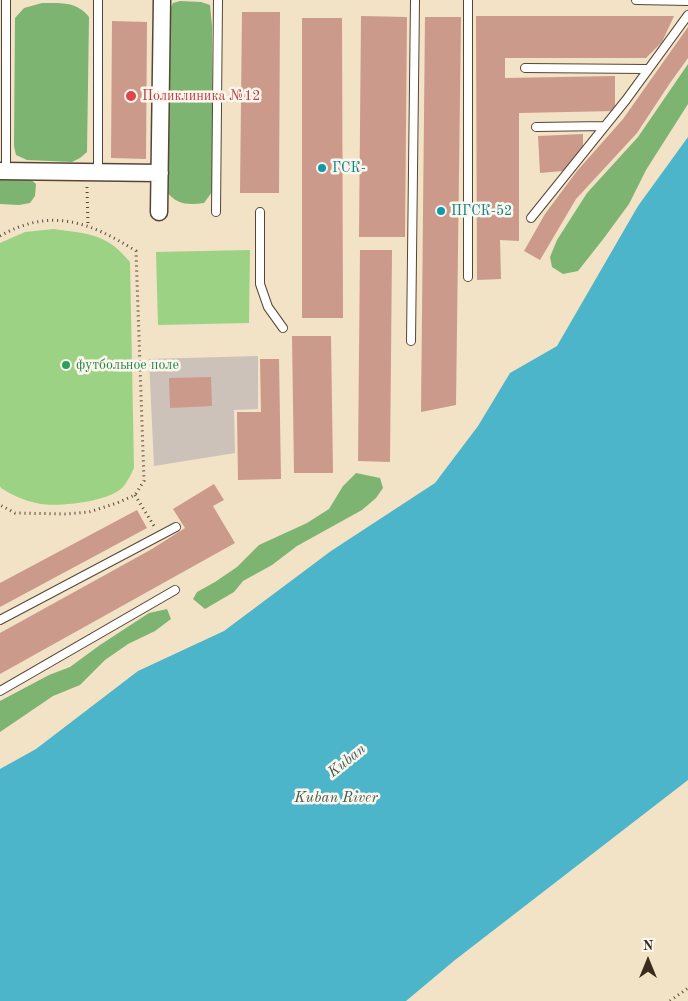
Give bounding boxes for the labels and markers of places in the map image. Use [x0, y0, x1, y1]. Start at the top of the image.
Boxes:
place label: Поликлиника №12 [142, 88, 260, 104]
marker: Поликлиника №12 [124, 89, 138, 103]
place label: ГСК- [332, 160, 366, 176]
marker: ГСК- [316, 162, 328, 174]
place label: ПГСК-52 [451, 203, 512, 219]
marker: ПГСК-52 [435, 205, 447, 217]
place label: футбольное поле [76, 357, 179, 373]
marker: футбольное поле [60, 359, 72, 371]

